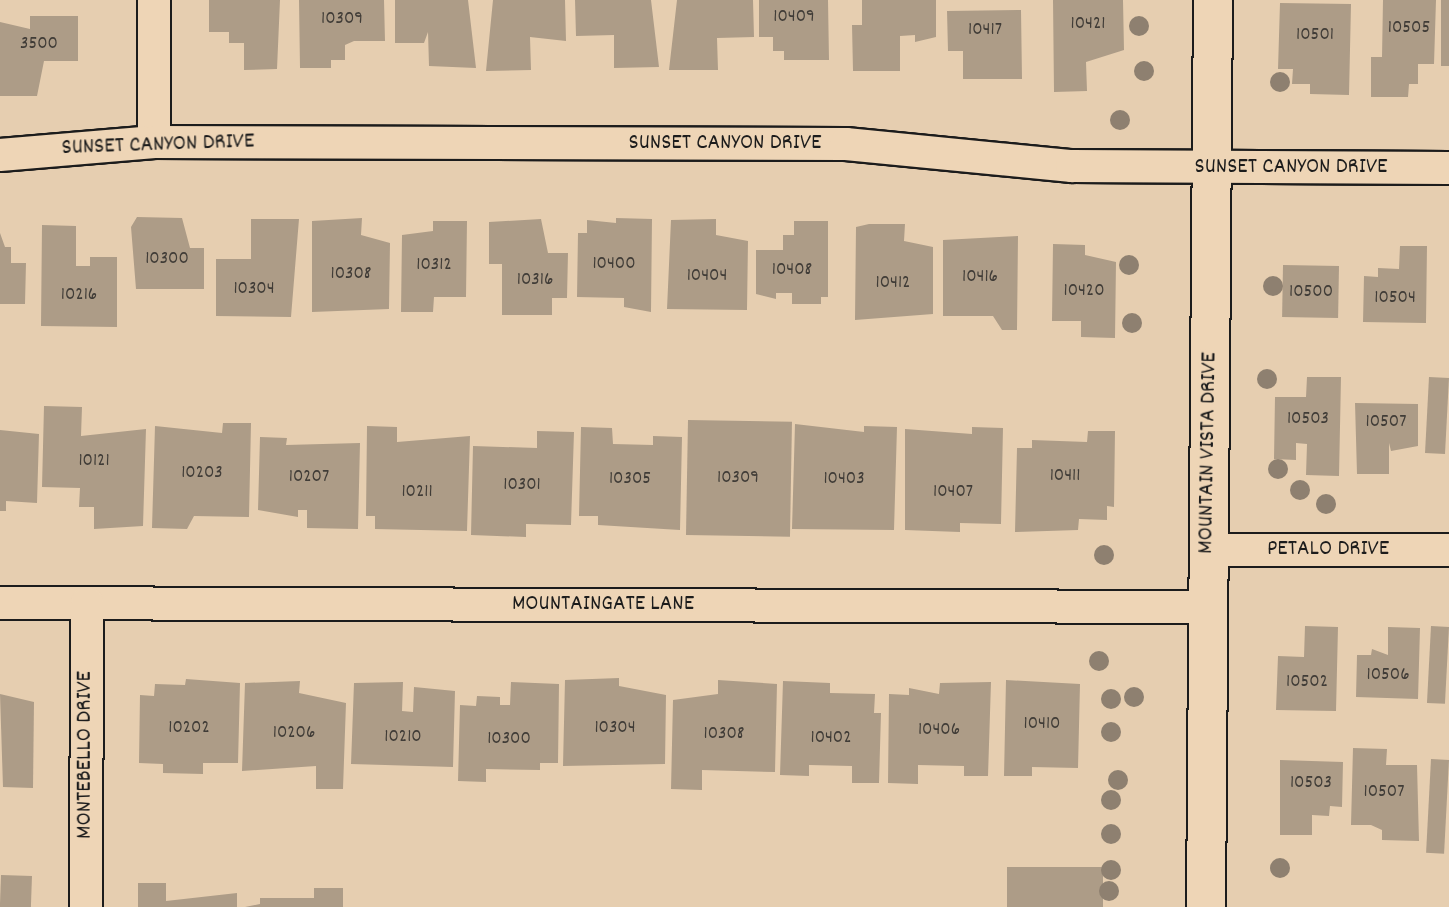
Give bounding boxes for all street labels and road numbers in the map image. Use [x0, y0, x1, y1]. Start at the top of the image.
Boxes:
street label: SUNSET CANYON DRIVE [61, 129, 255, 163]
street label: SUNSET CANYON DRIVE [629, 130, 821, 158]
street label: SUNSET CANYON DRIVE [1195, 154, 1387, 182]
street label: MOUNTAIN VISTA DRIVE [1193, 352, 1225, 554]
street label: PETALO DRIVE [1267, 536, 1389, 564]
street label: MOUNTAINGATE LANE [512, 591, 694, 619]
street label: MONTEBELLO DRIVE [72, 671, 100, 839]

